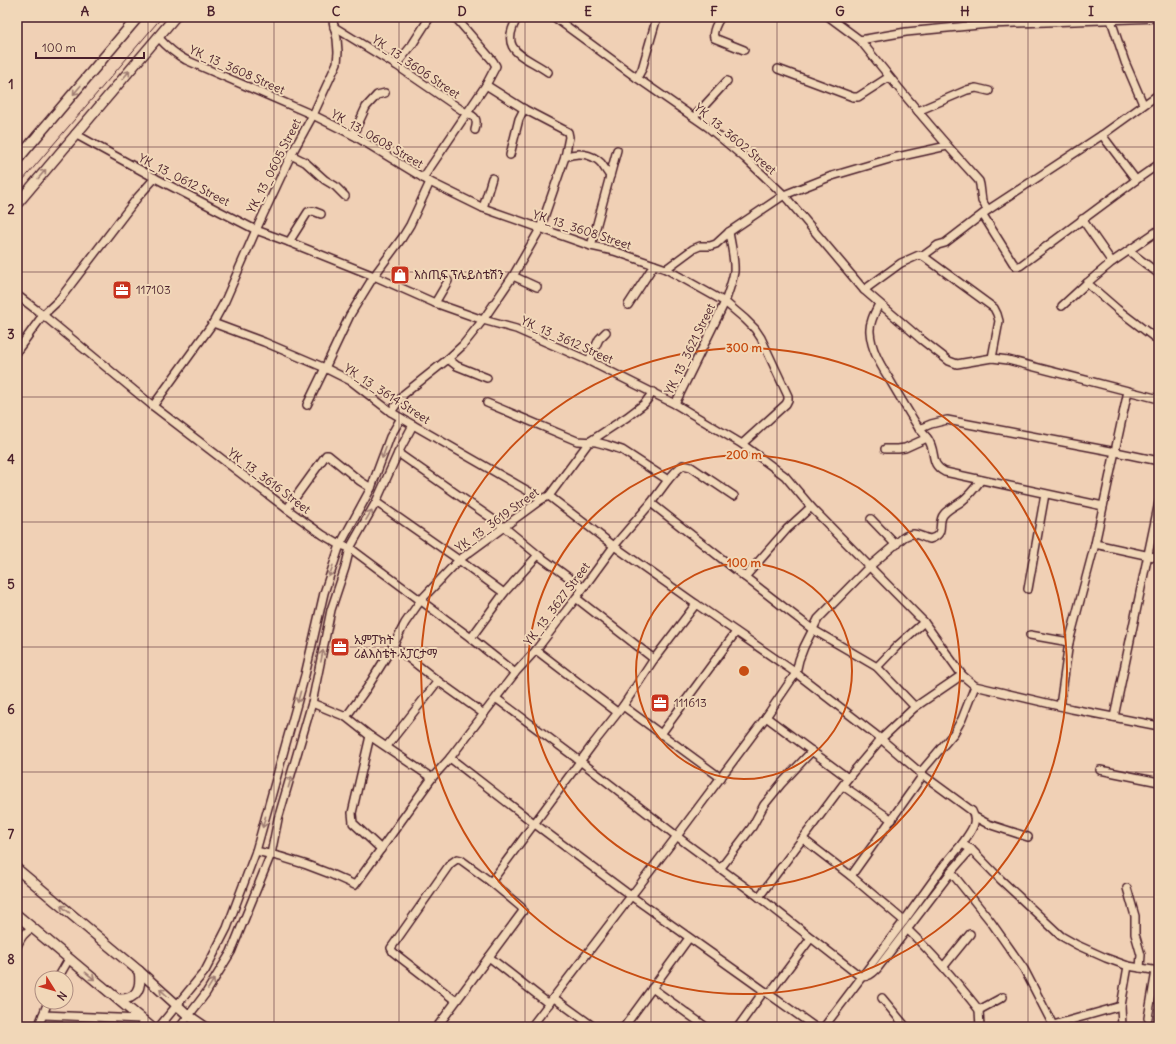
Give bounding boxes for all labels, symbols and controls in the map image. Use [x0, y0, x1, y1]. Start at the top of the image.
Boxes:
text: A [81, 3, 90, 20]
text: B [207, 3, 216, 20]
text: C [332, 3, 341, 20]
text: D [457, 3, 467, 20]
text: E [584, 3, 592, 20]
text: F [710, 3, 718, 20]
text: G [835, 3, 845, 20]
text: H [960, 3, 970, 20]
text: I [1088, 3, 1094, 20]
street label: YK_13_3606 Street [369, 32, 463, 102]
scale bar [36, 34, 144, 60]
text: 100 m [42, 40, 76, 55]
street label: YK_13_3608 Street [187, 42, 287, 97]
one-way arrow [122, 69, 131, 80]
text: 1 [8, 76, 14, 93]
one-way arrow [72, 84, 81, 95]
street label: YK_13_3602 Street [691, 100, 779, 177]
street label: YK_13_0608 Street [328, 106, 426, 171]
street label: YK_13_0605 Street [243, 116, 304, 215]
street label: YK_13_0612 Street [136, 150, 232, 209]
one-way arrow [38, 169, 47, 179]
text: 2 [7, 201, 15, 218]
street label: YK_13_3608 Street [531, 206, 633, 253]
shop icon: እስጢፍ ፕሌይስቴሽን [389, 264, 411, 286]
place label: እስጢፍ ፕሌይስቴሽን [414, 267, 504, 282]
office icon: 117103 [111, 279, 133, 301]
place label: 117103 [136, 282, 171, 297]
street label: YK_13_3621 Street [661, 301, 718, 397]
street label: YK_13_3612 Street [519, 312, 616, 367]
text: 3 [7, 326, 15, 343]
text: 300 m [726, 340, 762, 355]
street label: YK_13_3614 Street [341, 360, 433, 427]
street label: YK_13_3616 Street [225, 445, 314, 517]
one-way arrow [380, 446, 387, 459]
text: 200 m [726, 447, 762, 462]
text: 4 [7, 451, 15, 468]
street label: YK_13_3619 Street [452, 484, 541, 555]
one-way arrow [366, 509, 374, 521]
text: 100 m [727, 555, 761, 570]
street label: YK_13_3627 Street [520, 559, 593, 648]
one-way arrow [327, 564, 334, 577]
text: 5 [7, 576, 15, 593]
place label: ኢምፓክት ሪልእስቴት አፓርታማ [354, 632, 438, 661]
office icon: ኢምፓክት ሪልእስቴት አፓርታማ [329, 636, 351, 658]
one-way arrow [318, 650, 326, 663]
centre of rings [737, 664, 751, 678]
one-way arrow [295, 690, 302, 703]
office icon: 111613 [649, 692, 671, 714]
place label: 111613 [674, 695, 707, 710]
text: 6 [7, 701, 15, 718]
one-way arrow [287, 776, 294, 789]
one-way arrow [260, 815, 267, 828]
text: 7 [8, 826, 15, 843]
one-way arrow [59, 905, 70, 914]
text: 8 [7, 951, 15, 968]
north arrow [34, 970, 74, 1010]
one-way arrow [84, 972, 95, 980]
one-way arrow [207, 979, 215, 990]
text: N [54, 989, 70, 1003]
one-way arrow [159, 989, 169, 998]

